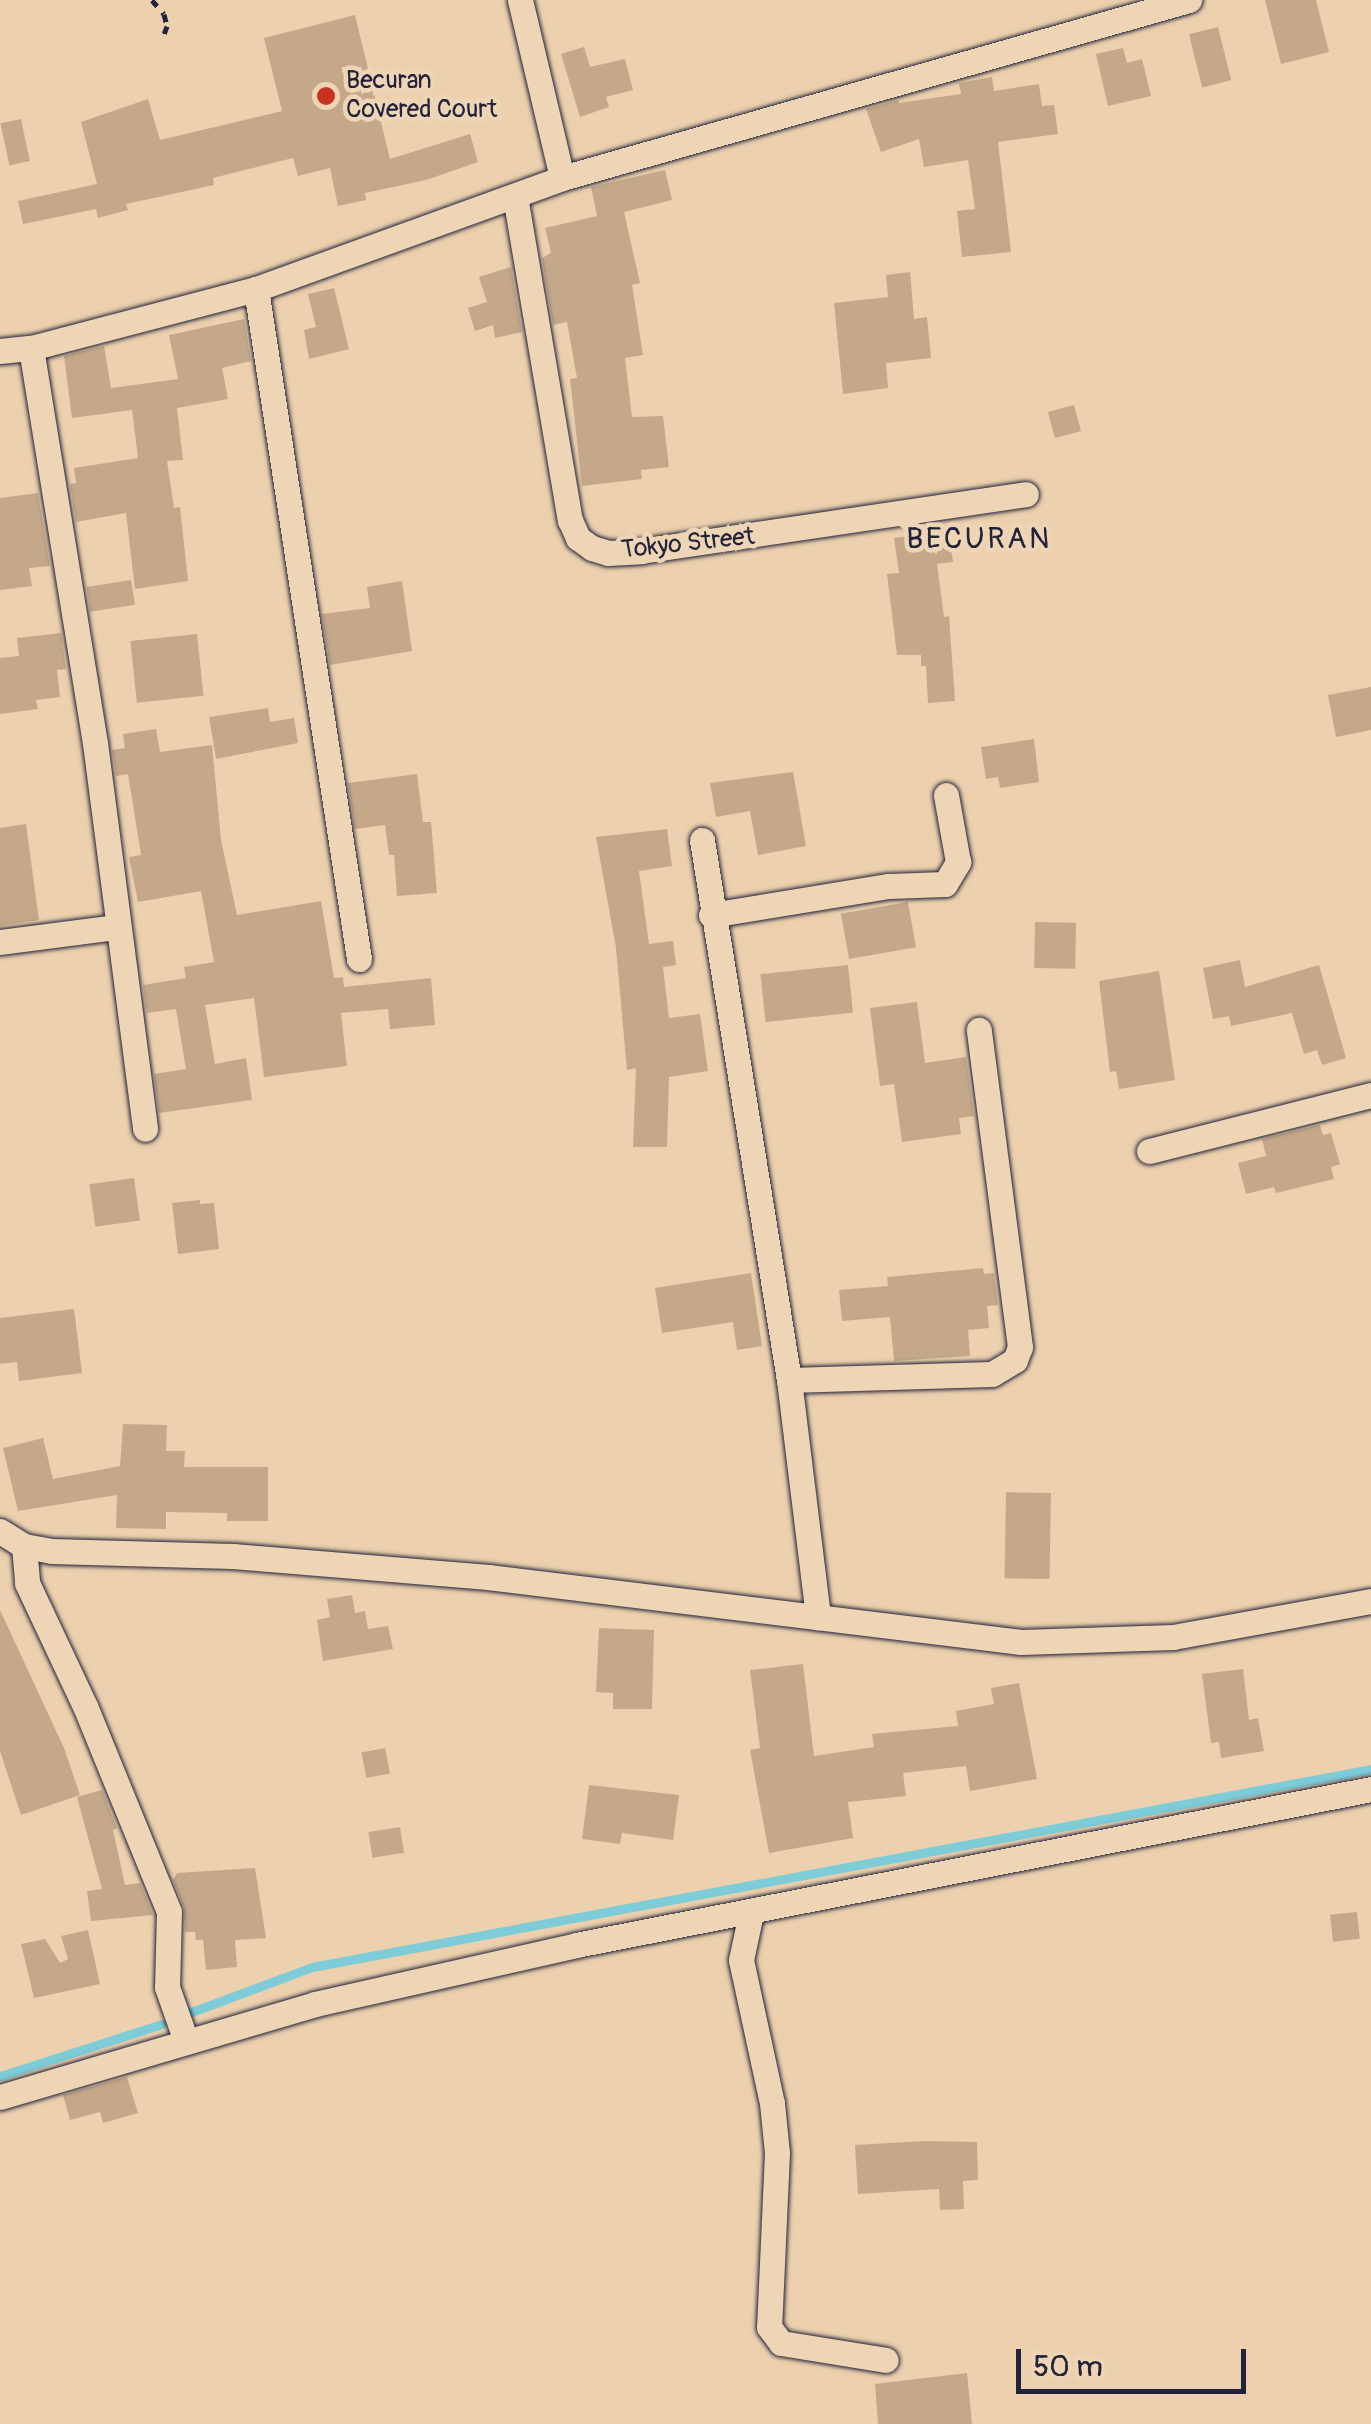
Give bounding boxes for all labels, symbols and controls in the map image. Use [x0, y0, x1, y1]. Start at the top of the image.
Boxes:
place label: Becuran Covered Court [346, 67, 497, 126]
marker: Becuran Covered Court [315, 85, 337, 107]
district label: BECURAN [906, 521, 1052, 557]
street label: Tokyo Street [620, 522, 756, 566]
scale bar [1021, 2329, 1251, 2391]
text: 50 m [1033, 2348, 1103, 2385]

